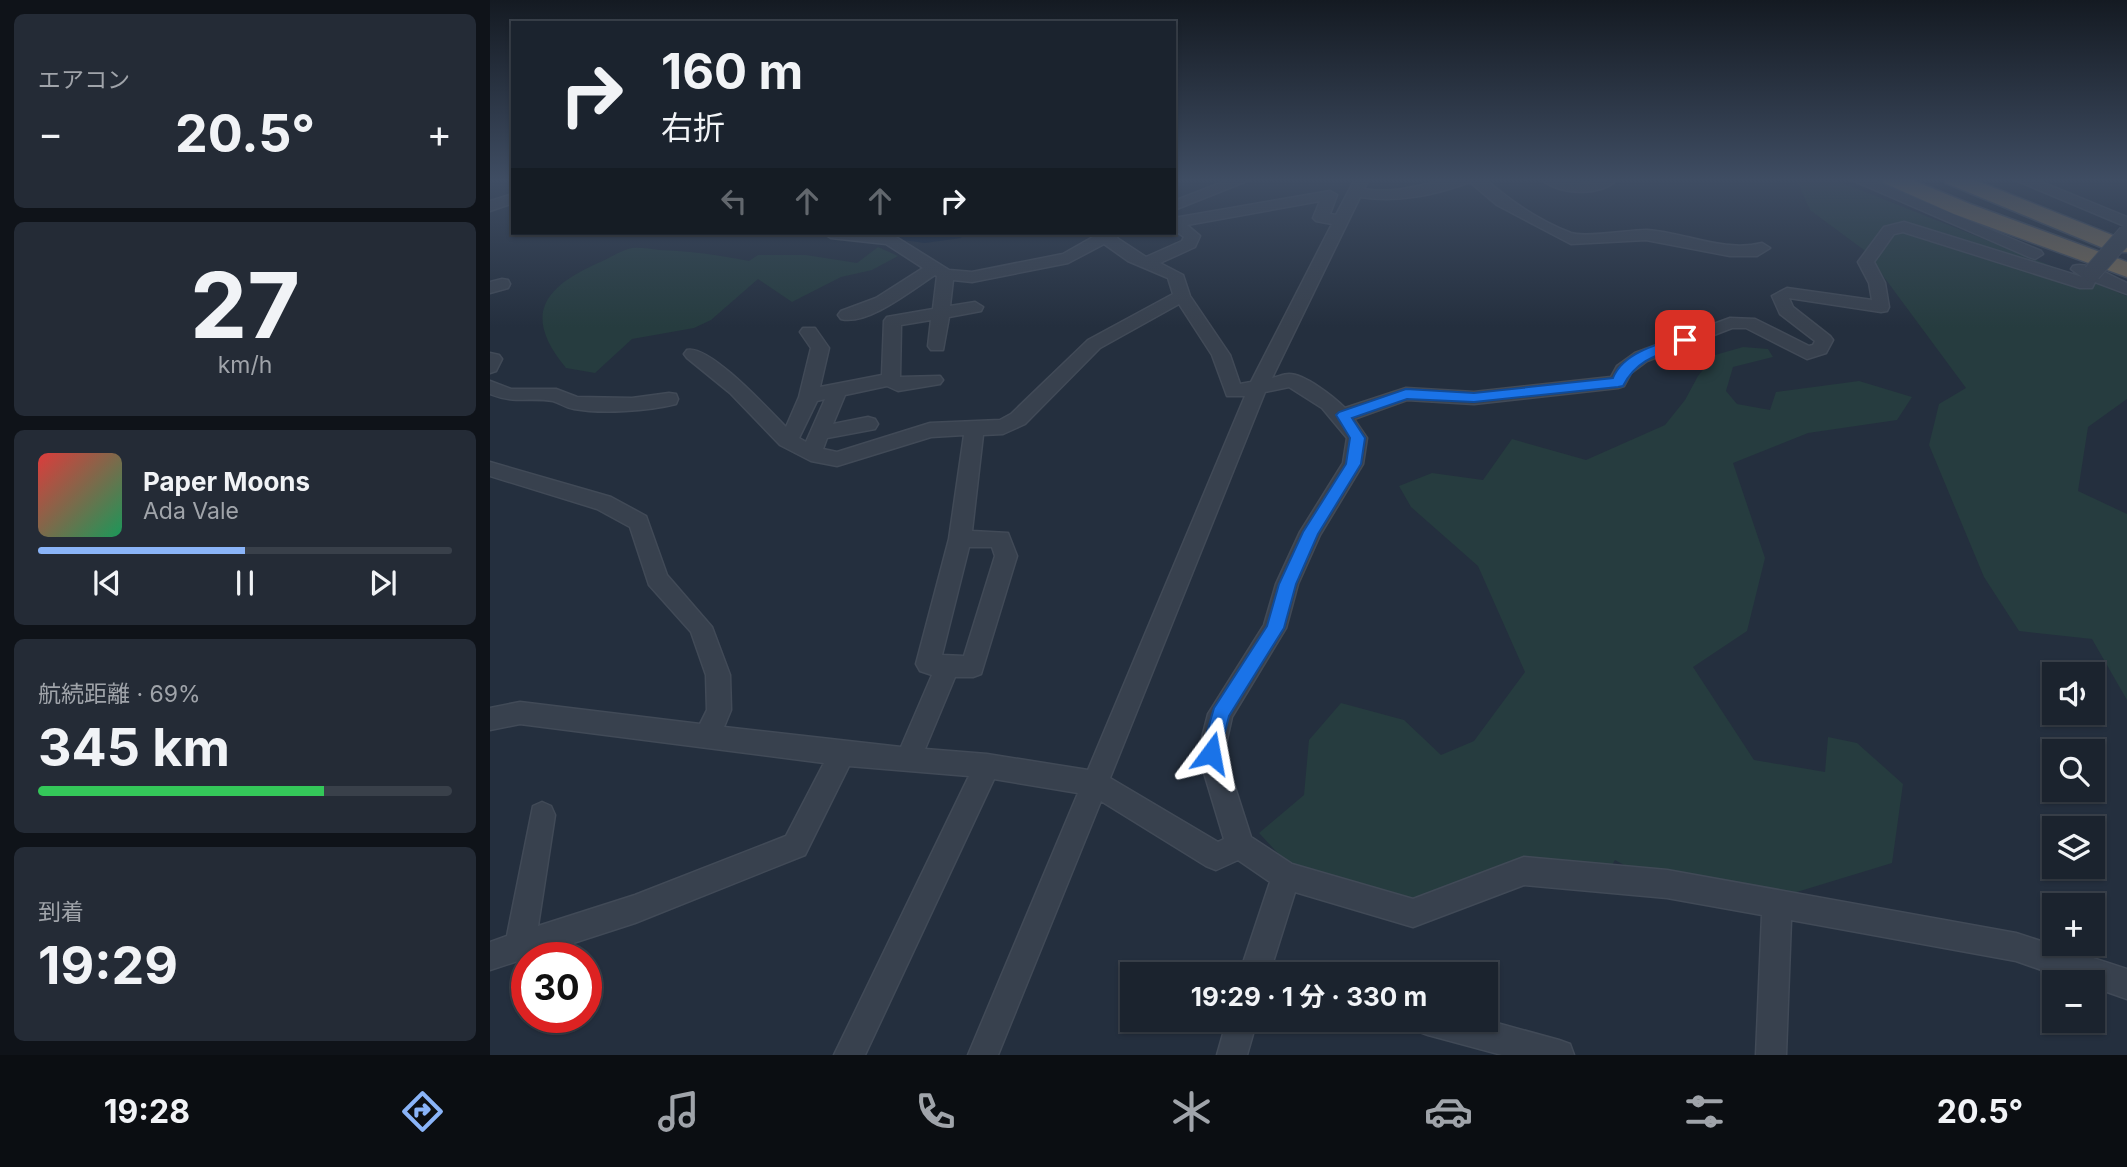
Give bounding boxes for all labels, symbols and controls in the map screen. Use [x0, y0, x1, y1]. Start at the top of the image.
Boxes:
text: 160 m [661, 42, 803, 101]
icon: right [546, 49, 637, 140]
text: エアコン [38, 66, 130, 94]
text: 20.5° [175, 102, 315, 165]
text: 右折 [661, 108, 725, 147]
text: − [38, 110, 63, 156]
text: + [427, 110, 452, 156]
icon: left [715, 182, 753, 220]
icon: ahead [788, 182, 826, 220]
icon: ahead [861, 182, 899, 220]
icon: right [934, 182, 972, 220]
text: 27 [190, 250, 300, 360]
pin [1655, 310, 1715, 370]
icon: arrive [1666, 321, 1704, 359]
text: km/h [218, 351, 272, 379]
text: Paper Moons [143, 466, 310, 497]
text: Ada Vale [143, 497, 239, 525]
icon: previous [88, 564, 126, 602]
icon: pause [226, 564, 264, 602]
icon: next [364, 564, 402, 602]
map controls [2042, 662, 2105, 1033]
button: sound [2042, 662, 2105, 725]
text: 航続距離 · 69% [38, 680, 201, 708]
text: 345 km [38, 716, 230, 779]
position arrow [1174, 716, 1248, 790]
button: search [2042, 739, 2105, 802]
button: layers [2042, 816, 2105, 879]
button: + [2042, 893, 2105, 956]
text: 到着 [38, 898, 84, 926]
text: 19:29 [38, 934, 178, 997]
speed limit sign: 30 [511, 942, 602, 1033]
button: − [2042, 970, 2105, 1033]
text: 19:29 · 1 分 · 330 m [1191, 981, 1427, 1012]
icon: directions [398, 1087, 447, 1136]
icon: music [654, 1087, 703, 1136]
icon: phone [911, 1087, 960, 1136]
icon: climate [1167, 1087, 1216, 1136]
icon: car [1424, 1087, 1473, 1136]
icon: filters [1680, 1087, 1729, 1136]
text: 19:28 [104, 1092, 190, 1131]
text: 20.5° [1937, 1092, 2023, 1131]

